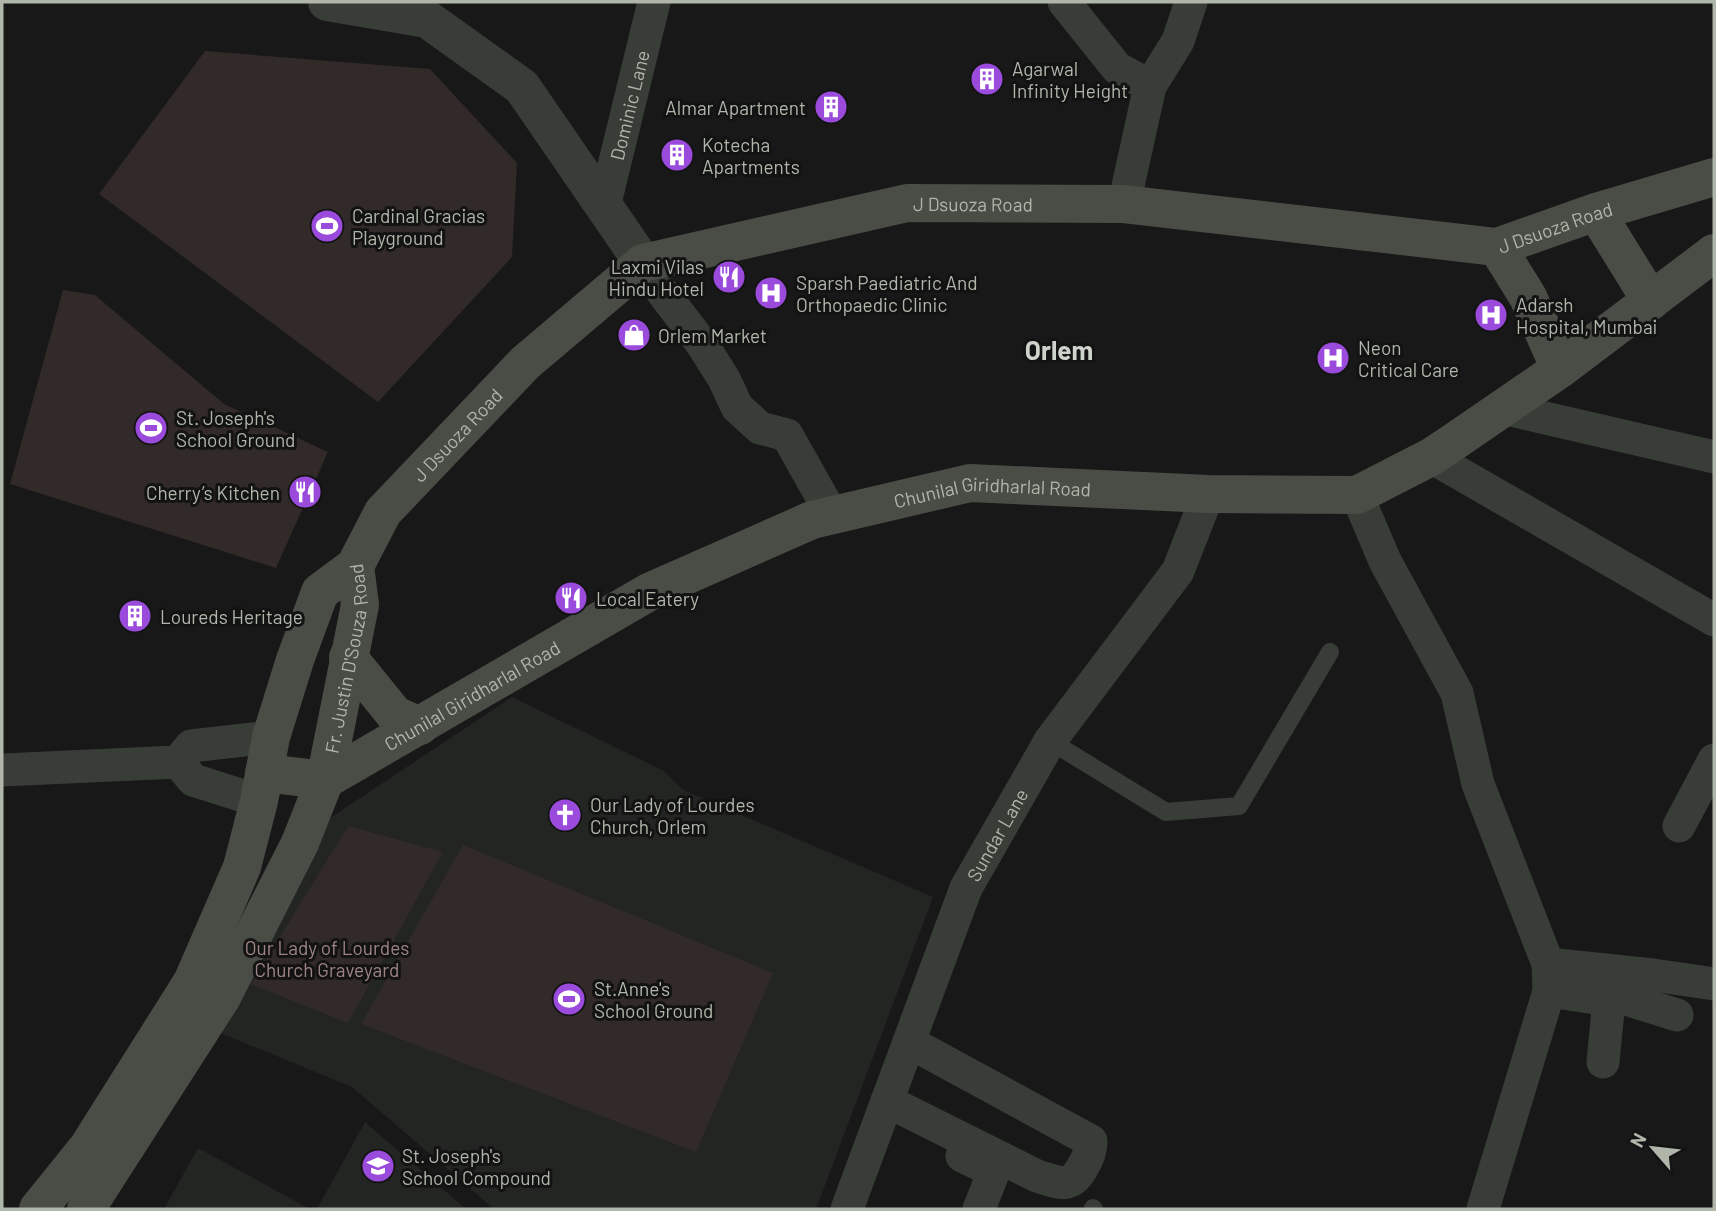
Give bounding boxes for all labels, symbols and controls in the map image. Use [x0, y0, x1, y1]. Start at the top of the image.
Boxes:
street label: Dominic Lane [604, 48, 653, 162]
place label: Agarwal Infinity Height [1012, 57, 1128, 102]
building icon: Agarwal Infinity Height [968, 60, 1006, 98]
building icon: Almar Apartment [812, 88, 850, 126]
place label: Almar Apartment [665, 96, 806, 119]
place label: Kotecha Apartments [702, 133, 800, 178]
building icon: Kotecha Apartments [658, 136, 696, 174]
street label: J Dsuoza Road [913, 192, 1033, 215]
street label: J Dsuoza Road [1495, 196, 1615, 257]
place label: Cardinal Gracias Playground [352, 204, 485, 249]
sports icon: Cardinal Gracias Playground [308, 207, 346, 245]
place label: Laxmi Vilas Hindu Hotel [608, 255, 704, 300]
restaurant icon: Laxmi Vilas Hindu Hotel [710, 258, 748, 296]
place label: Sparsh Paediatric And Orthopaedic Clinic [796, 271, 978, 316]
hospital icon: Sparsh Paediatric And Orthopaedic Clinic [752, 274, 790, 312]
place label: Adarsh Hospital, Mumbai [1516, 293, 1657, 338]
hospital icon: Adarsh Hospital, Mumbai [1472, 296, 1510, 334]
shop icon: Orlem Market [615, 316, 653, 354]
place label: Orlem Market [658, 324, 767, 347]
district label: Orlem [1025, 334, 1093, 365]
place label: Neon Critical Care [1358, 336, 1459, 381]
hospital icon: Neon Critical Care [1314, 339, 1352, 377]
street label: J Dsuoza Road [407, 383, 507, 486]
place label: St. Joseph's School Ground [176, 406, 295, 451]
sports icon: St. Joseph's School Ground [132, 409, 170, 447]
street label: Chunilal Giridharlal Road [891, 471, 1092, 512]
restaurant icon: Cherry’s Kitchen [286, 473, 324, 511]
place label: Cherry’s Kitchen [146, 481, 280, 504]
street label: Fr. Justin D'Souza Road [319, 563, 372, 755]
restaurant icon: Local Eatery [552, 579, 590, 617]
place label: Local Eatery [596, 587, 699, 610]
building icon: Loureds Heritage [116, 597, 154, 635]
place label: Loureds Heritage [160, 605, 303, 628]
street label: Chunilal Giridharlal Road [380, 635, 564, 755]
street label: Sundar Lane [961, 784, 1032, 885]
place label: Our Lady of Lourdes Church, Orlem [590, 793, 755, 838]
church icon: Our Lady of Lourdes Church, Orlem [546, 796, 584, 834]
park label: Our Lady of Lourdes Church Graveyard [245, 936, 409, 981]
place label: St.Anne's School Ground [594, 977, 713, 1022]
sports icon: St.Anne's School Ground [550, 980, 588, 1018]
north arrow [1618, 1113, 1688, 1183]
text: N [1624, 1129, 1651, 1151]
place label: St. Joseph's School Compound [402, 1144, 551, 1189]
school or university icon: St. Joseph's School Compound [359, 1147, 397, 1185]

